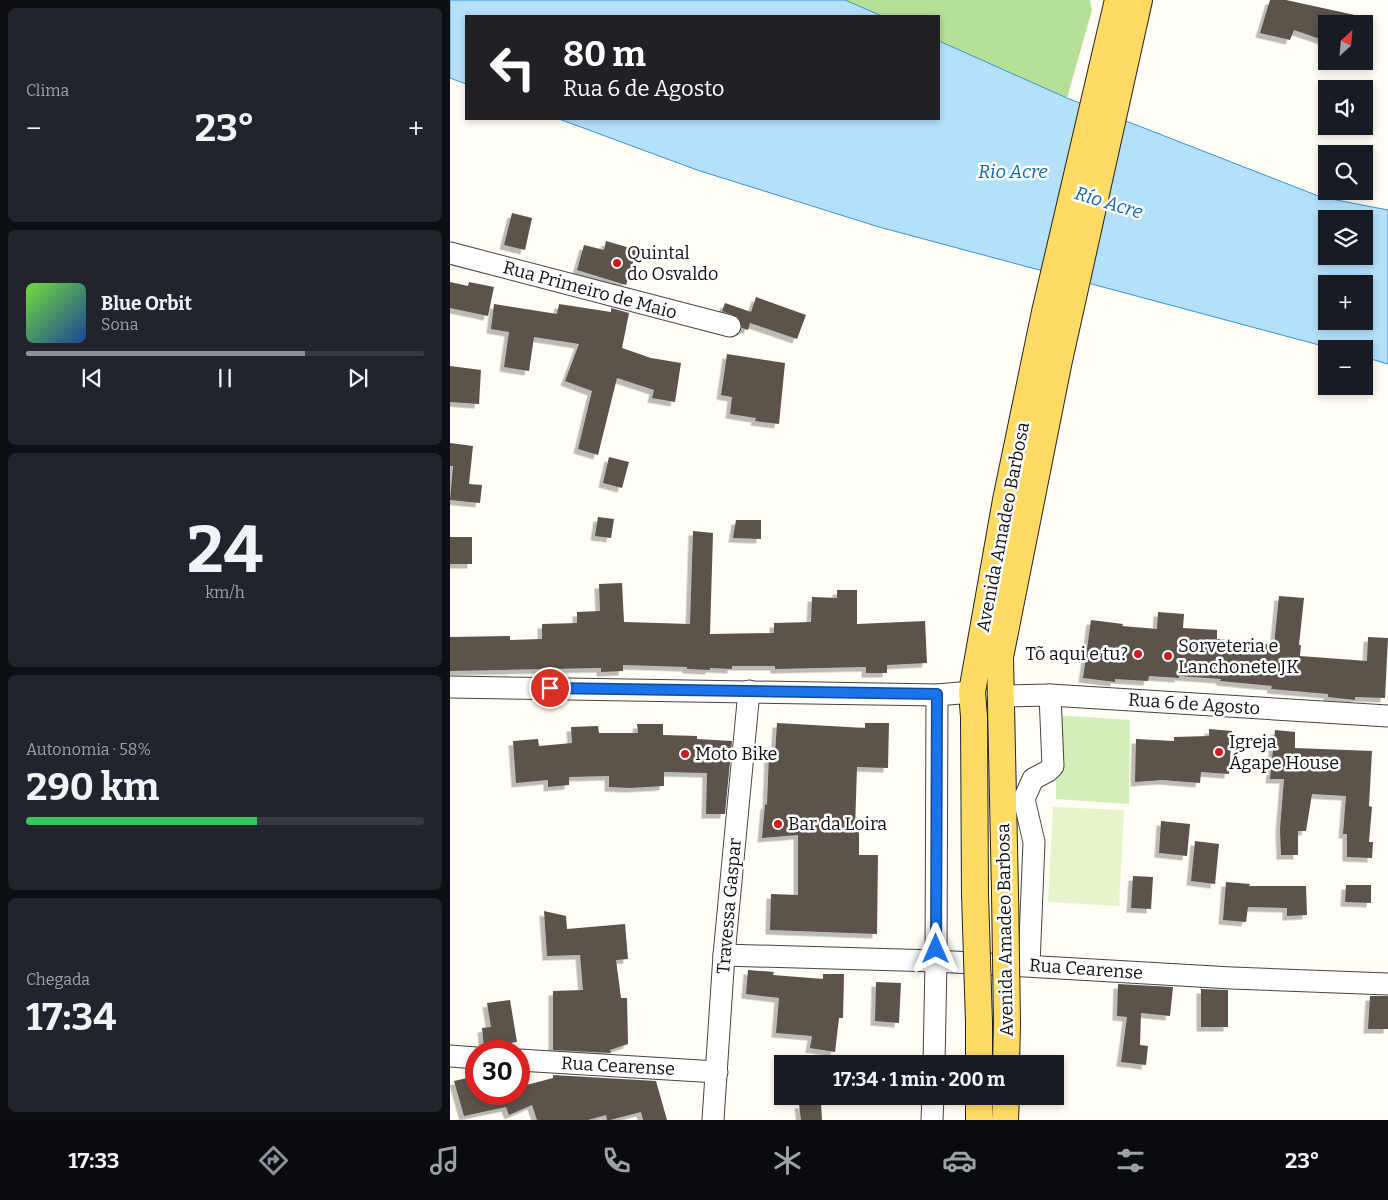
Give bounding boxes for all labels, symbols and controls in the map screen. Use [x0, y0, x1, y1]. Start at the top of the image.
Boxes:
north arrow [1318, 15, 1372, 70]
map controls [1318, 15, 1373, 395]
text: 80 m [563, 33, 646, 75]
icon: left [480, 35, 545, 100]
text: Rua 6 de Agosto [563, 75, 724, 102]
button: sound [1318, 80, 1373, 135]
text: Clima [26, 81, 69, 100]
text: 23° [195, 105, 255, 151]
text: − [26, 112, 41, 145]
text: + [408, 112, 424, 145]
button: search [1318, 145, 1373, 200]
water label: Rio Acre [978, 160, 1048, 183]
water label: Río Acre [1072, 181, 1146, 224]
button: layers [1318, 210, 1373, 265]
place label: Quintal do Osvaldo [627, 242, 718, 285]
street label: Rua Primeiro de Maio [501, 256, 679, 324]
marker: Quintal do Osvaldo [611, 257, 623, 269]
button: + [1318, 275, 1373, 330]
text: Blue Orbit [101, 292, 192, 315]
text: Sona [101, 315, 138, 334]
button: − [1318, 340, 1373, 395]
icon: previous [78, 364, 106, 392]
icon: pause [211, 364, 239, 392]
icon: next [344, 364, 372, 392]
street label: Avenida Amadeo Barbosa [972, 420, 1034, 634]
text: 24 [187, 511, 263, 589]
text: km/h [205, 583, 245, 602]
place label: Sorveteria e Lanchonete JK [1178, 635, 1299, 678]
place label: Tõ aqui e tu? [1025, 643, 1128, 665]
marker: Tõ aqui e tu? [1132, 648, 1144, 660]
marker: Sorveteria e Lanchonete JK [1162, 650, 1174, 662]
pin [529, 667, 571, 709]
icon: arrive [536, 674, 564, 702]
street label: Rua 6 de Agosto [1127, 688, 1261, 720]
place label: Igreja Ágape House [1229, 731, 1339, 774]
text: Autonomia · 58% [26, 740, 151, 759]
place label: Moto Bike [695, 743, 777, 765]
marker: Igreja Ágape House [1213, 746, 1225, 758]
marker: Moto Bike [679, 748, 691, 760]
text: 290 km [26, 764, 159, 810]
place label: Bar da Loira [788, 813, 887, 835]
marker: Bar da Loira [772, 818, 784, 830]
street label: Avenida Amadeo Barbosa [992, 823, 1018, 1037]
street label: Travessa Gaspar [712, 837, 746, 975]
position arrow [909, 922, 961, 974]
street label: Rua Cearense [1028, 954, 1144, 984]
text: Chegada [26, 970, 90, 989]
text: 17:34 [26, 994, 116, 1040]
speed limit sign: 30 [465, 1040, 530, 1105]
street label: Rua Cearense [560, 1052, 676, 1080]
text: 17:34 · 1 min · 200 m [833, 1068, 1005, 1091]
icon: directions [256, 1143, 291, 1178]
icon: music [427, 1143, 462, 1178]
icon: phone [599, 1143, 634, 1178]
icon: climate [770, 1143, 805, 1178]
icon: car [942, 1143, 977, 1178]
icon: filters [1113, 1143, 1148, 1178]
text: 17:33 [68, 1147, 119, 1174]
text: 23° [1285, 1147, 1320, 1174]

